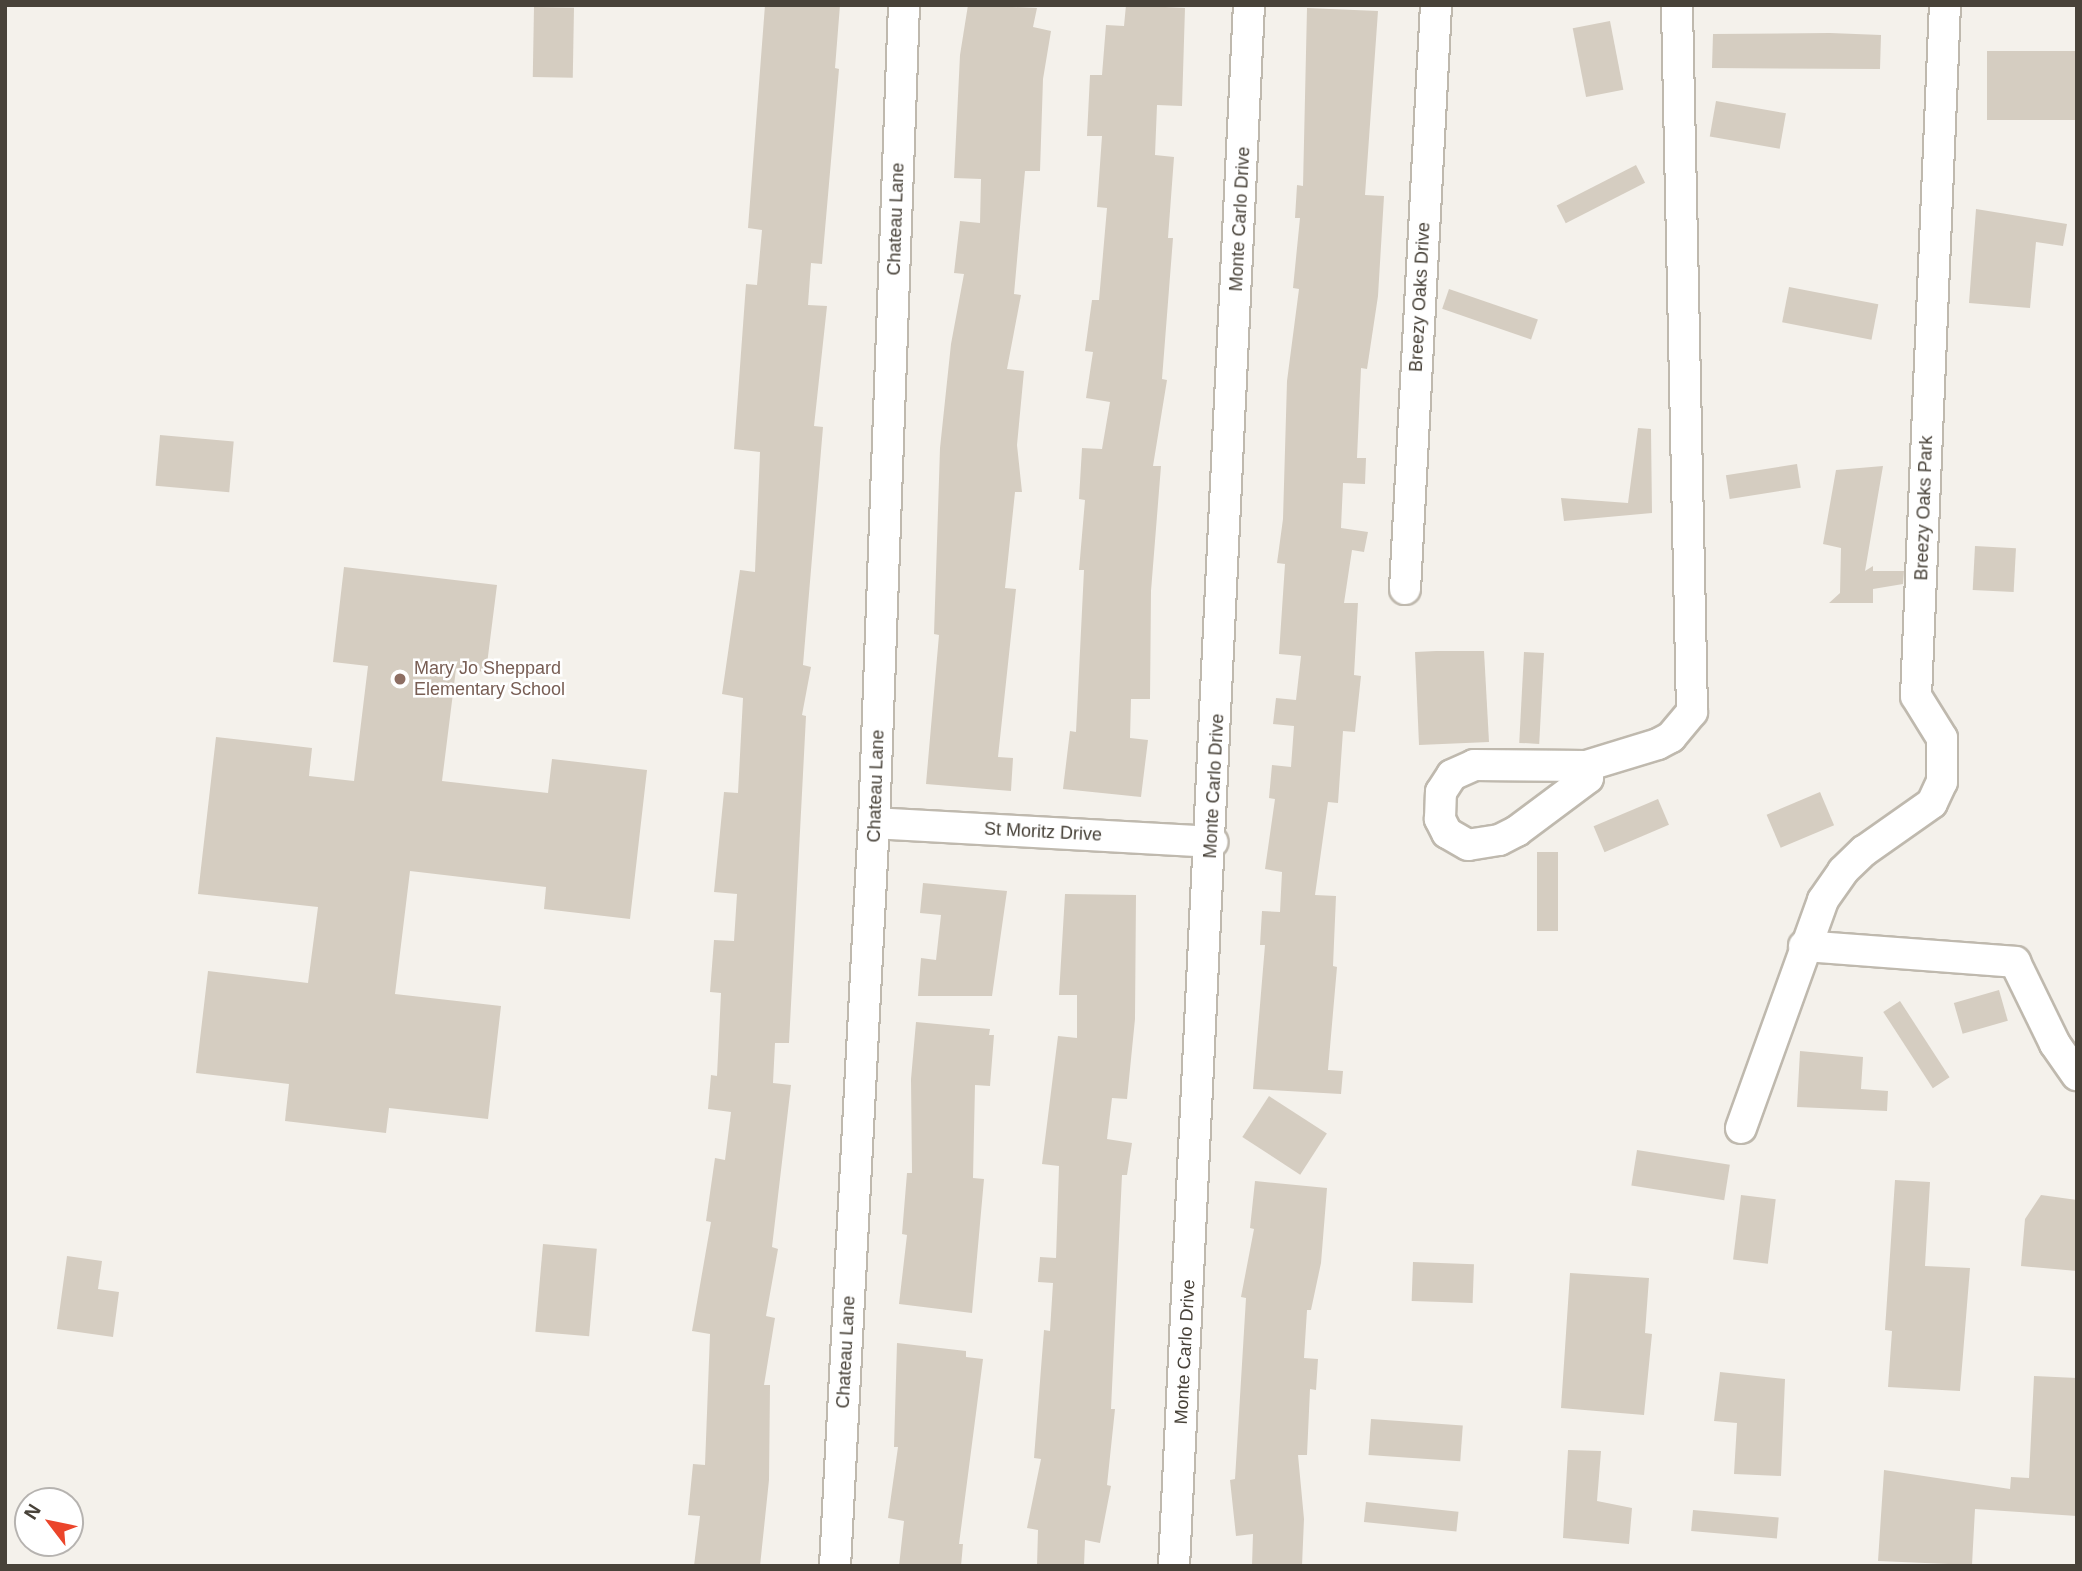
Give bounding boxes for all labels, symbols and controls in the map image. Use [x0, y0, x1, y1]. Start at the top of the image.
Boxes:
street label: Monte Carlo Drive [1225, 146, 1255, 292]
street label: Chateau Lane [883, 162, 909, 276]
street label: Breezy Oaks Drive [1405, 222, 1435, 372]
street label: Breezy Oaks Park [1911, 435, 1937, 581]
place label: Mary Jo Sheppard Elementary School [414, 658, 565, 700]
marker: Mary Jo Sheppard Elementary School [392, 671, 408, 687]
street label: Monte Carlo Drive [1199, 713, 1229, 859]
street label: Chateau Lane [863, 729, 889, 843]
street label: St Moritz Drive [984, 818, 1102, 846]
street label: Monte Carlo Drive [1170, 1279, 1200, 1425]
street label: Chateau Lane [832, 1295, 860, 1409]
north arrow [14, 1487, 84, 1557]
text: N [20, 1500, 45, 1523]

